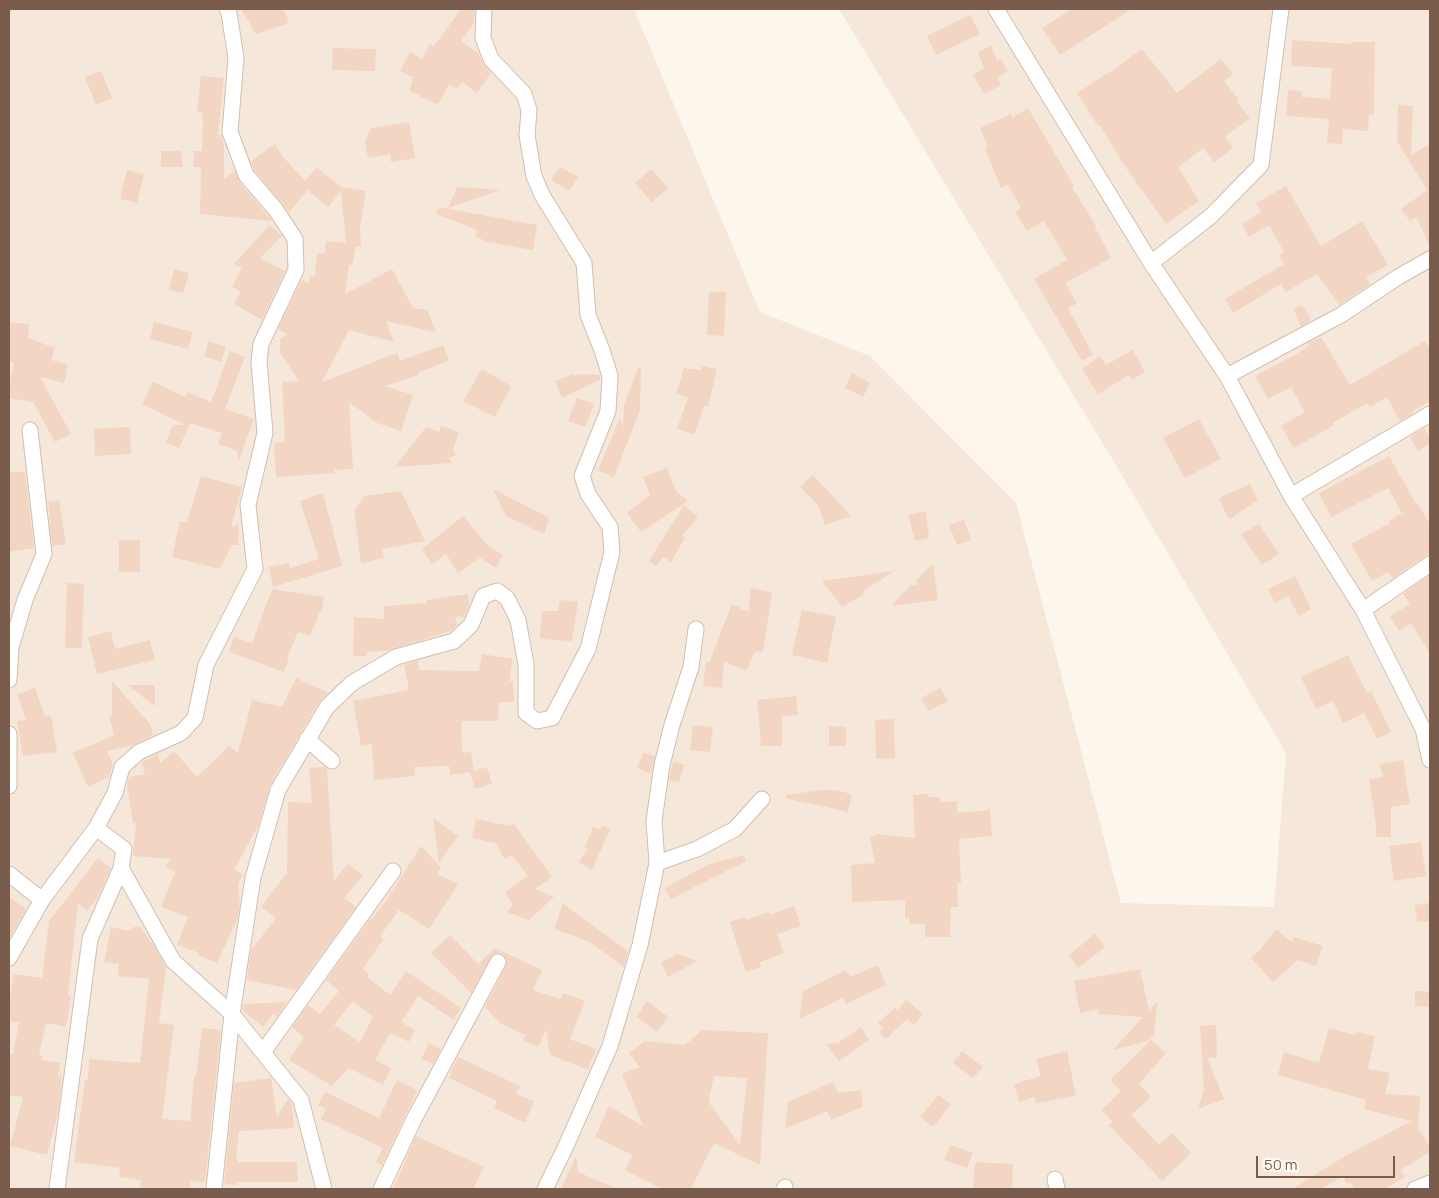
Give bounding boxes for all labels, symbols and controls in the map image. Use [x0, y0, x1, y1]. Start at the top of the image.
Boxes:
scale bar [1259, 1146, 1398, 1178]
text: 50 m [1264, 1154, 1298, 1175]

